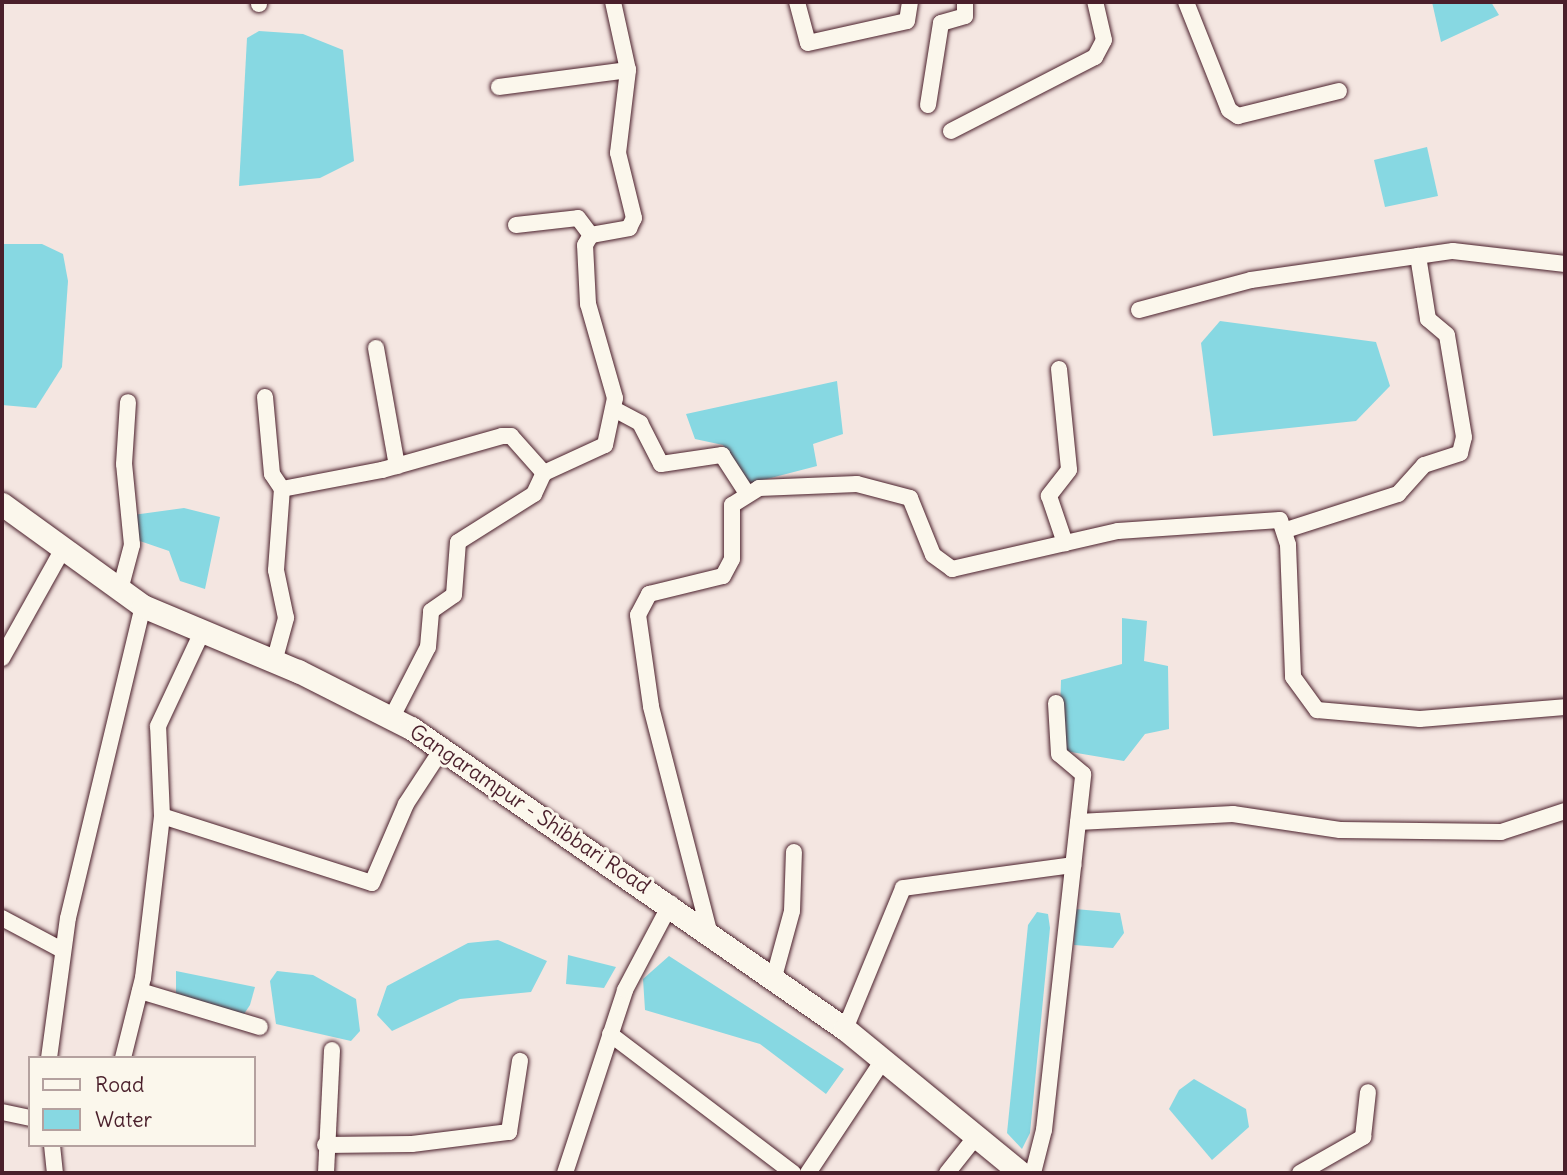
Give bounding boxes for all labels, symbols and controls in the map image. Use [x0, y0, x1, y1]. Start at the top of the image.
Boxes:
street label: Gangarampur - Shibbari Road [405, 719, 655, 899]
legend [28, 1056, 256, 1147]
text: Road [95, 1071, 144, 1098]
text: Water [95, 1106, 152, 1133]

